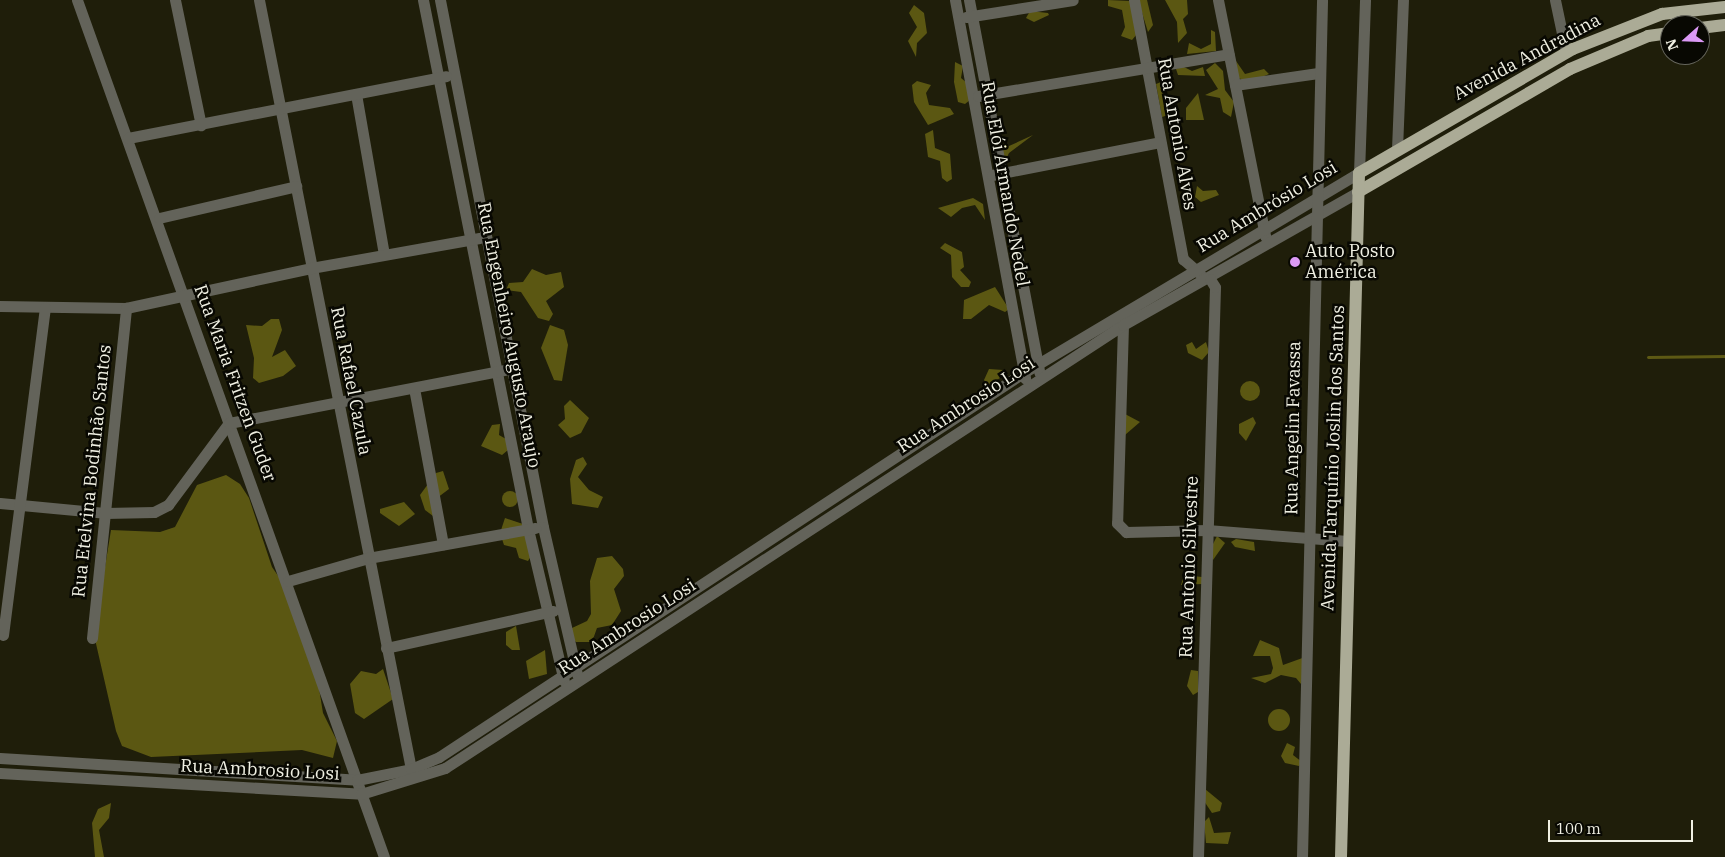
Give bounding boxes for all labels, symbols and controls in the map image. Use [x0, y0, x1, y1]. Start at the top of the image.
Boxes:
street label: Avenida Andradina [1450, 9, 1604, 105]
north arrow [1660, 15, 1710, 65]
text: N [1661, 37, 1682, 53]
street label: Rua Antonio Alves [1153, 56, 1201, 212]
street label: Rua Elói Armando Nedel [976, 80, 1034, 288]
street label: Rua Ambrósio Losi [1193, 157, 1341, 257]
street label: Rua Engenheiro Augusto Araujo [473, 200, 545, 470]
place label: Auto Posto América [1305, 241, 1395, 284]
marker: Auto Posto América [1289, 256, 1301, 268]
street label: Rua Maria Fritzen Guder [189, 282, 281, 484]
street label: Rua Rafael Cazula [326, 305, 376, 457]
street label: Avenida Tarquínio Joslin dos Santos [1317, 305, 1349, 611]
street label: Rua Angelin Favassa [1281, 341, 1305, 515]
street label: Rua Etelvina Bodinhão Santos [68, 344, 116, 598]
street label: Rua Ambrosio Losi [893, 352, 1039, 458]
street label: Rua Antonio Silvestre [1175, 475, 1203, 659]
street label: Rua Ambrosio Losi [554, 574, 700, 680]
street label: Rua Ambrosio Losi [180, 755, 340, 785]
scale bar [1550, 810, 1695, 842]
text: 100 m [1556, 819, 1601, 838]

